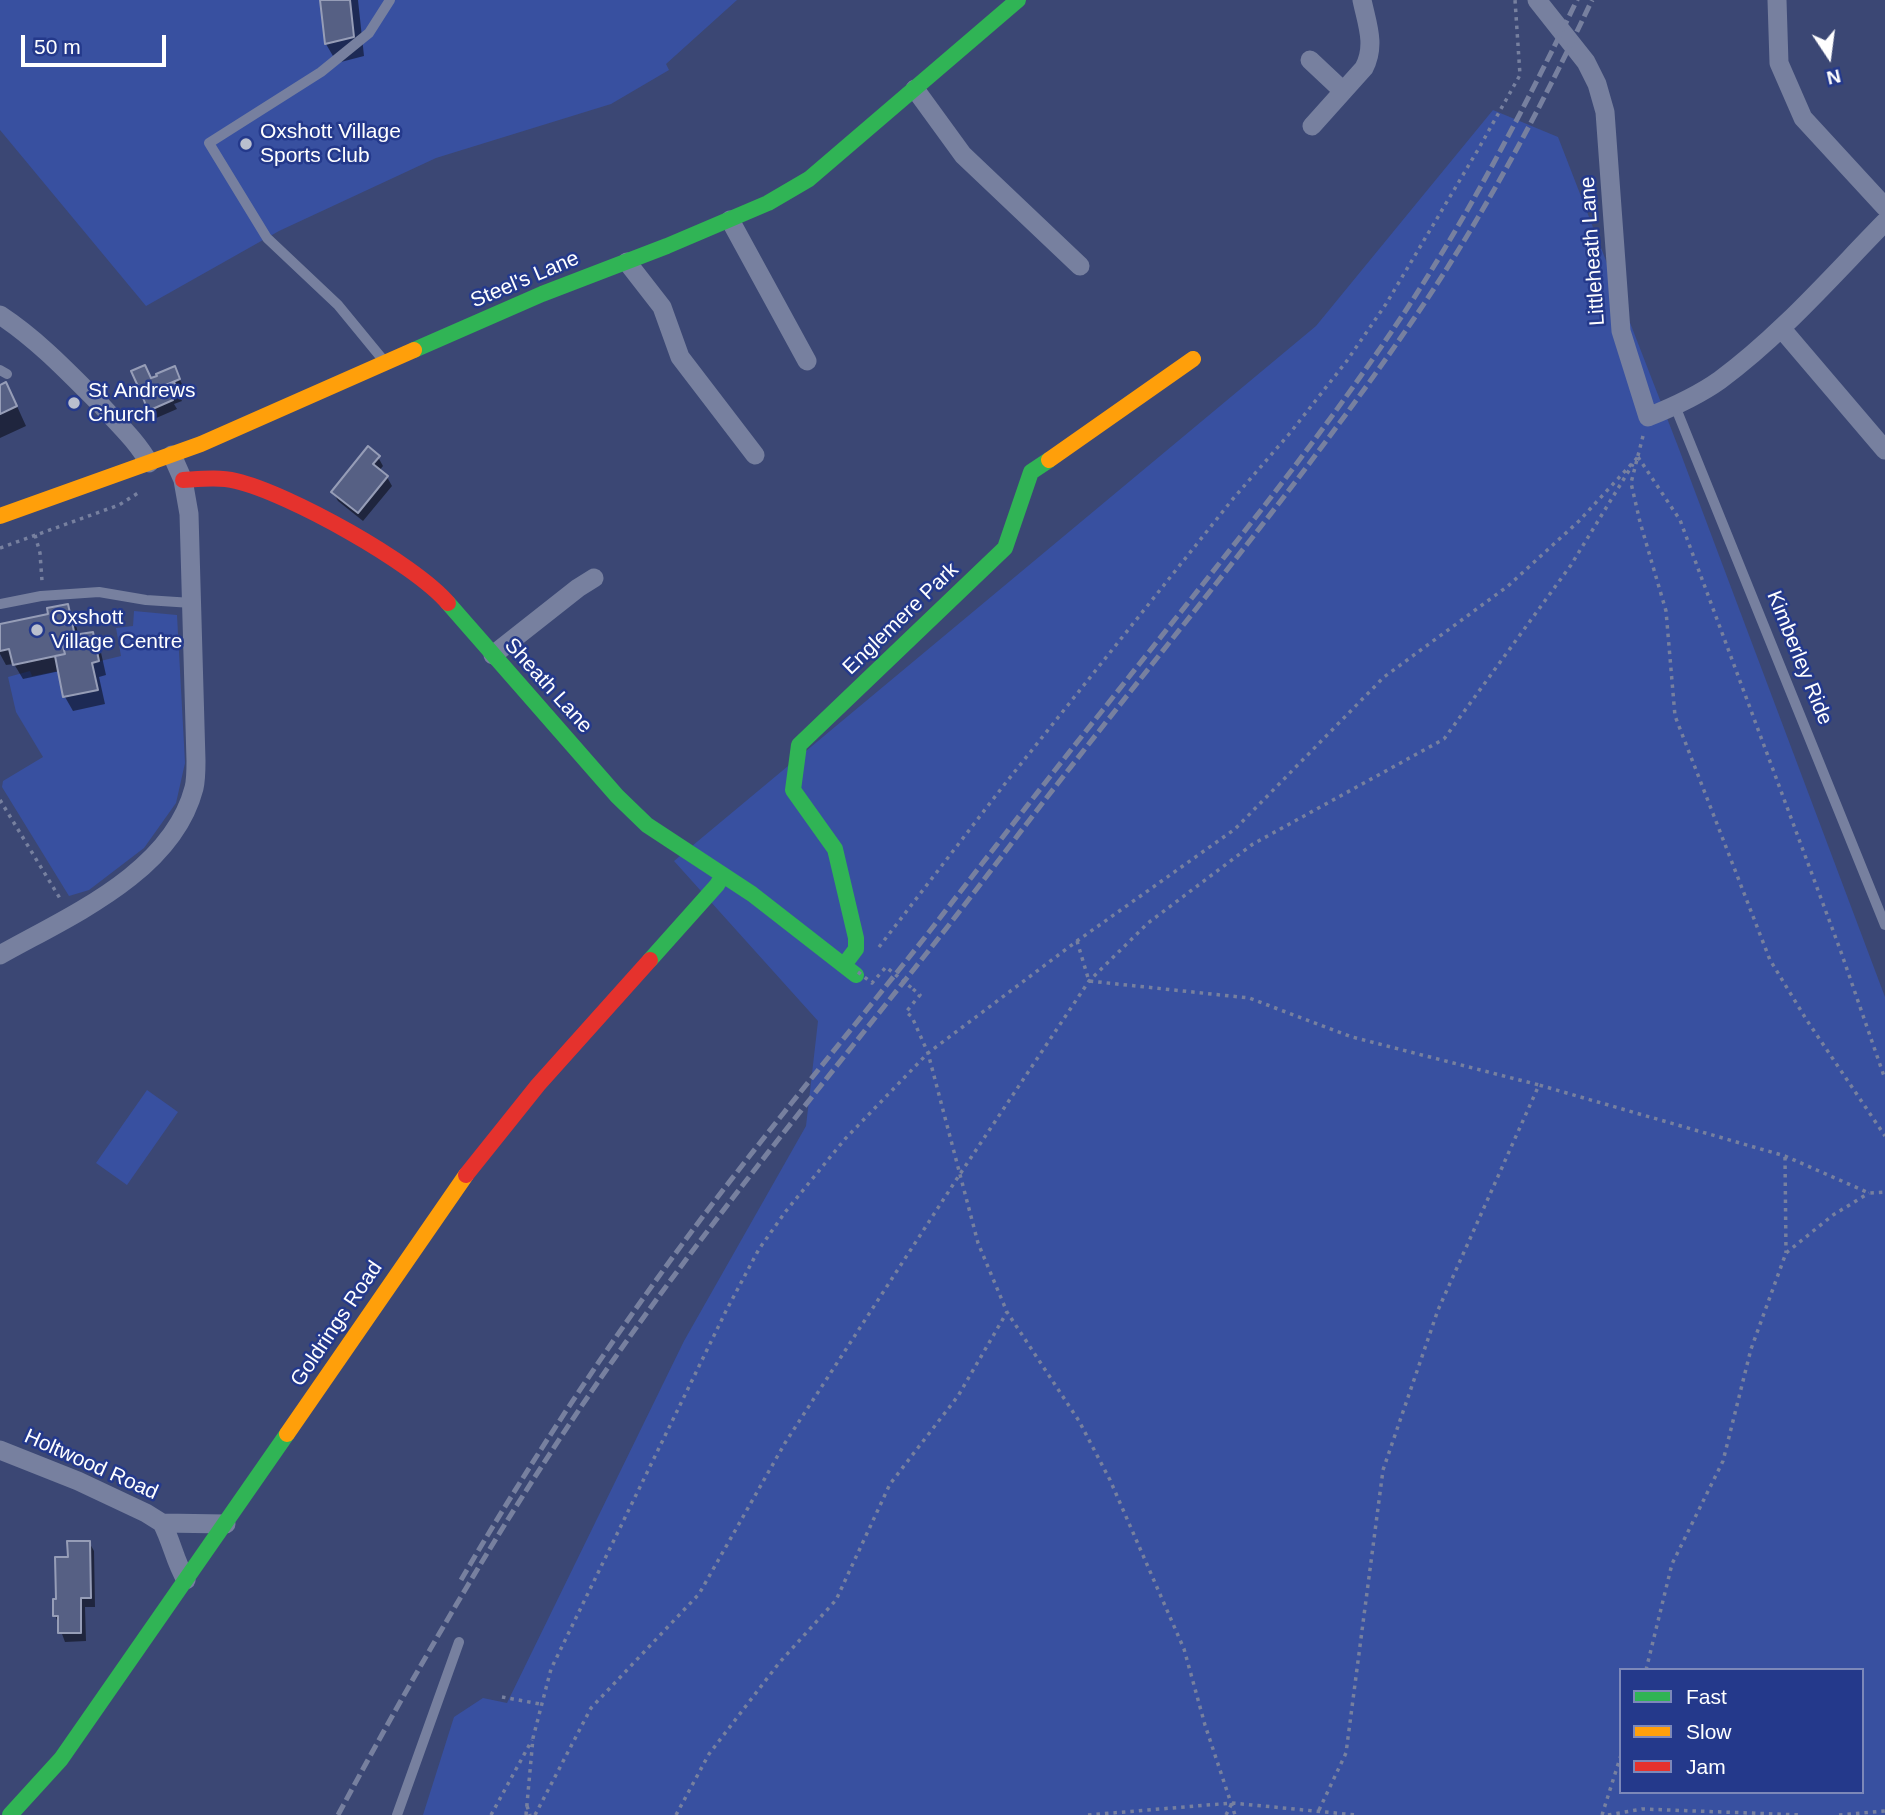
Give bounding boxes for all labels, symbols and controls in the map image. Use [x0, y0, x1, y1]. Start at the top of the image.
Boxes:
scale bar [24, 21, 170, 65]
north arrow [1794, 21, 1864, 91]
text: 50 m [34, 35, 81, 58]
text: N [1825, 65, 1843, 89]
place label: Oxshott Village Sports Club [260, 119, 401, 169]
marker: Oxshott Village Sports Club [238, 136, 254, 152]
street label: Littleheath Lane [1575, 176, 1611, 326]
street label: Steel's Lane [467, 246, 583, 314]
place label: St Andrews Church [88, 378, 195, 428]
marker: St Andrews Church [66, 395, 82, 411]
street label: Englemere Park [838, 558, 964, 680]
street label: Kimberley Ride [1761, 587, 1837, 729]
place label: Oxshott Village Centre [51, 605, 183, 655]
marker: Oxshott Village Centre [29, 622, 45, 638]
street label: Sheath Lane [499, 633, 597, 739]
street label: Goldrings Road [286, 1256, 388, 1392]
street label: Holtwood Road [20, 1424, 162, 1506]
legend [1619, 1668, 1864, 1794]
text: Fast [1686, 1685, 1727, 1708]
text: Slow [1686, 1720, 1732, 1743]
text: Jam [1686, 1755, 1726, 1778]

